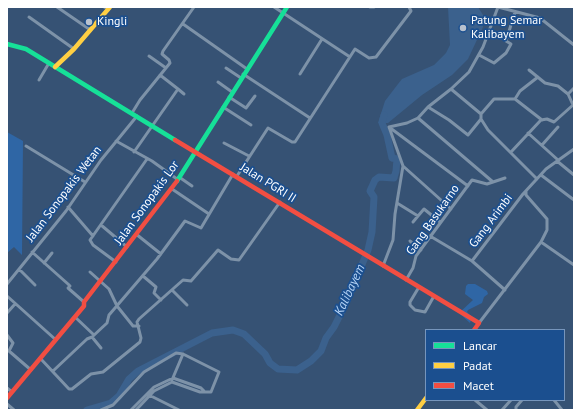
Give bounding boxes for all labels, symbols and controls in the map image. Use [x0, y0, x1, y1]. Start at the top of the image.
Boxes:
place label: Patung Semar Kalibayem [471, 14, 542, 42]
place label: Kingli [97, 15, 127, 29]
marker: Kingli [84, 17, 94, 27]
marker: Patung Semar Kalibayem [458, 23, 468, 33]
street label: Jalan Sonopakis Wetan [23, 143, 105, 245]
street label: Jalan Sonopakis Lor [112, 158, 182, 248]
street label: Jalan PGRI II [237, 160, 299, 206]
street label: Gang Basukarno [403, 182, 463, 258]
street label: Gang Arimbi [466, 191, 516, 251]
water label: Kalibayem [331, 262, 369, 318]
legend [425, 329, 565, 401]
text: Lancar [463, 338, 497, 353]
text: Padat [463, 358, 492, 373]
text: Macet [463, 378, 494, 393]

